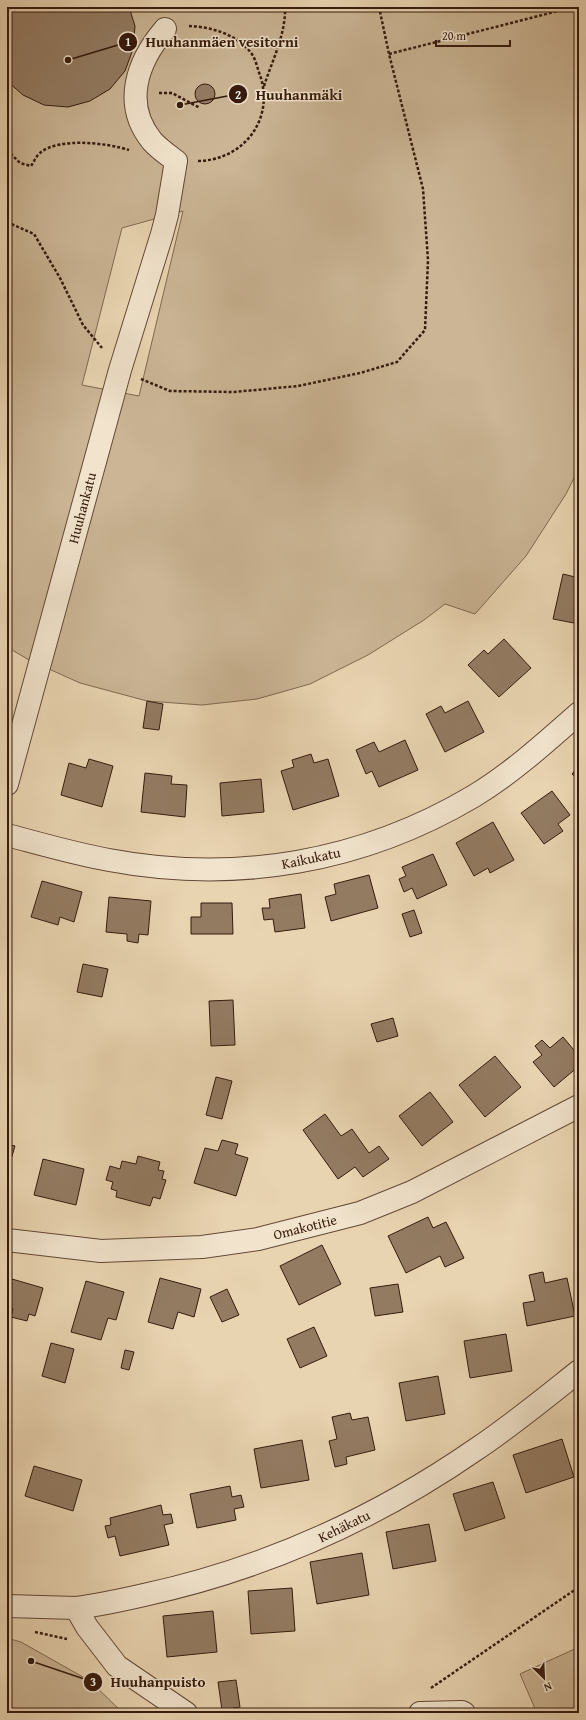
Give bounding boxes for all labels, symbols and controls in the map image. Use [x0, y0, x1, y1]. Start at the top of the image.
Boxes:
scale bar [436, 22, 510, 48]
text: 20 m [442, 27, 466, 44]
callout: Huuhanmäen vesitorni [118, 29, 307, 56]
text: Huuhanmäen vesitorni [146, 31, 299, 52]
text: 1 [125, 33, 131, 50]
callout: Huuhanmäki [228, 81, 351, 108]
text: Huuhanmäki [256, 84, 343, 105]
text: 2 [235, 86, 241, 103]
street label: Huuhankatu [63, 470, 101, 546]
street label: Kaikukatu [280, 842, 343, 874]
street label: Omakotitie [271, 1209, 339, 1245]
street label: Kehäkatu [315, 1505, 374, 1547]
north arrow [524, 1658, 564, 1698]
callout: Huuhanpuisto [83, 1669, 214, 1696]
text: Huuhanpuisto [111, 1671, 205, 1692]
text: 3 [90, 1673, 96, 1690]
text: N [541, 1678, 555, 1696]

